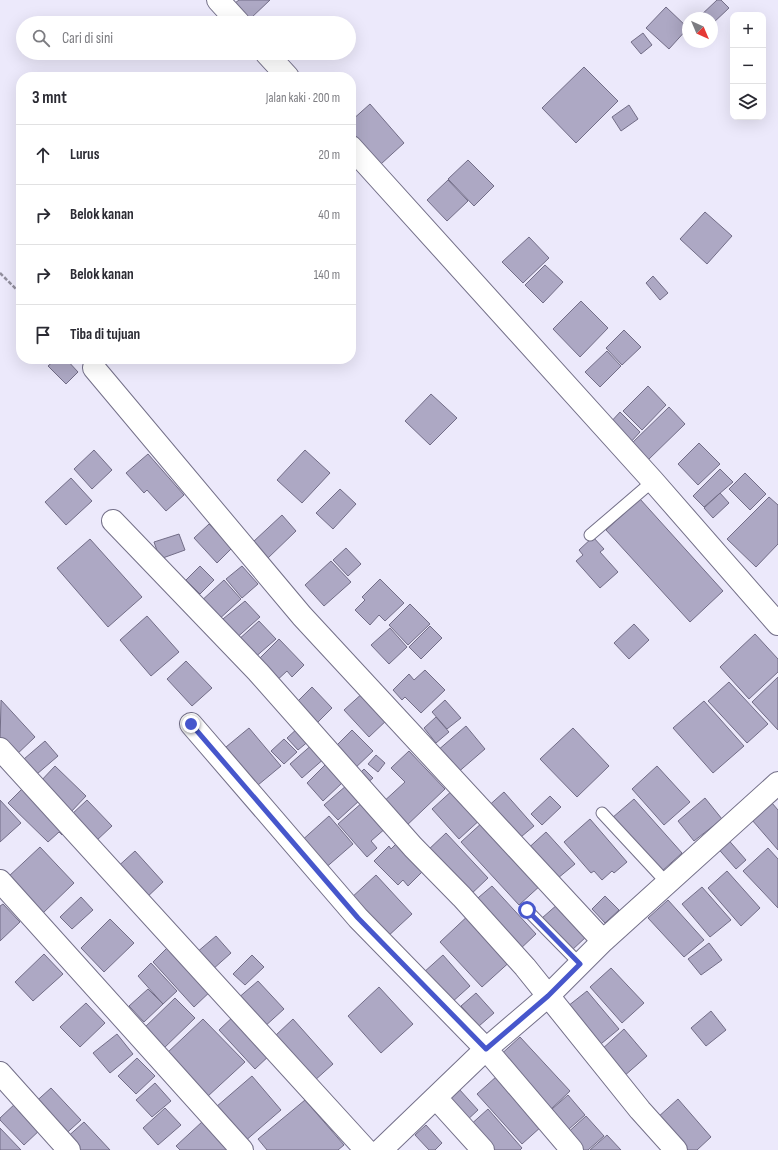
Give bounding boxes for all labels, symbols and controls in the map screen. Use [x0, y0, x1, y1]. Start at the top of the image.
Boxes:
north arrow [682, 12, 718, 48]
map controls [730, 12, 766, 120]
button: + [730, 12, 766, 48]
search box [16, 16, 356, 60]
icon: search [30, 27, 52, 49]
text: Cari di sini [62, 29, 113, 48]
button: − [730, 48, 766, 84]
button: layers [730, 84, 766, 120]
text: 3 mnt [32, 88, 67, 108]
text: Jalan kaki · 200 m [266, 90, 340, 106]
icon: ahead [32, 144, 54, 166]
text: Lurus [70, 145, 99, 164]
text: 20 m [318, 147, 340, 163]
icon: right [32, 204, 54, 226]
text: Belok kanan [70, 205, 134, 224]
text: 40 m [318, 207, 340, 223]
icon: right [32, 264, 54, 286]
text: Belok kanan [70, 265, 134, 284]
text: 140 m [314, 267, 340, 283]
icon: arrive [32, 324, 54, 346]
text: Tiba di tujuan [70, 325, 140, 344]
route end [182, 715, 200, 733]
route start [518, 901, 536, 919]

